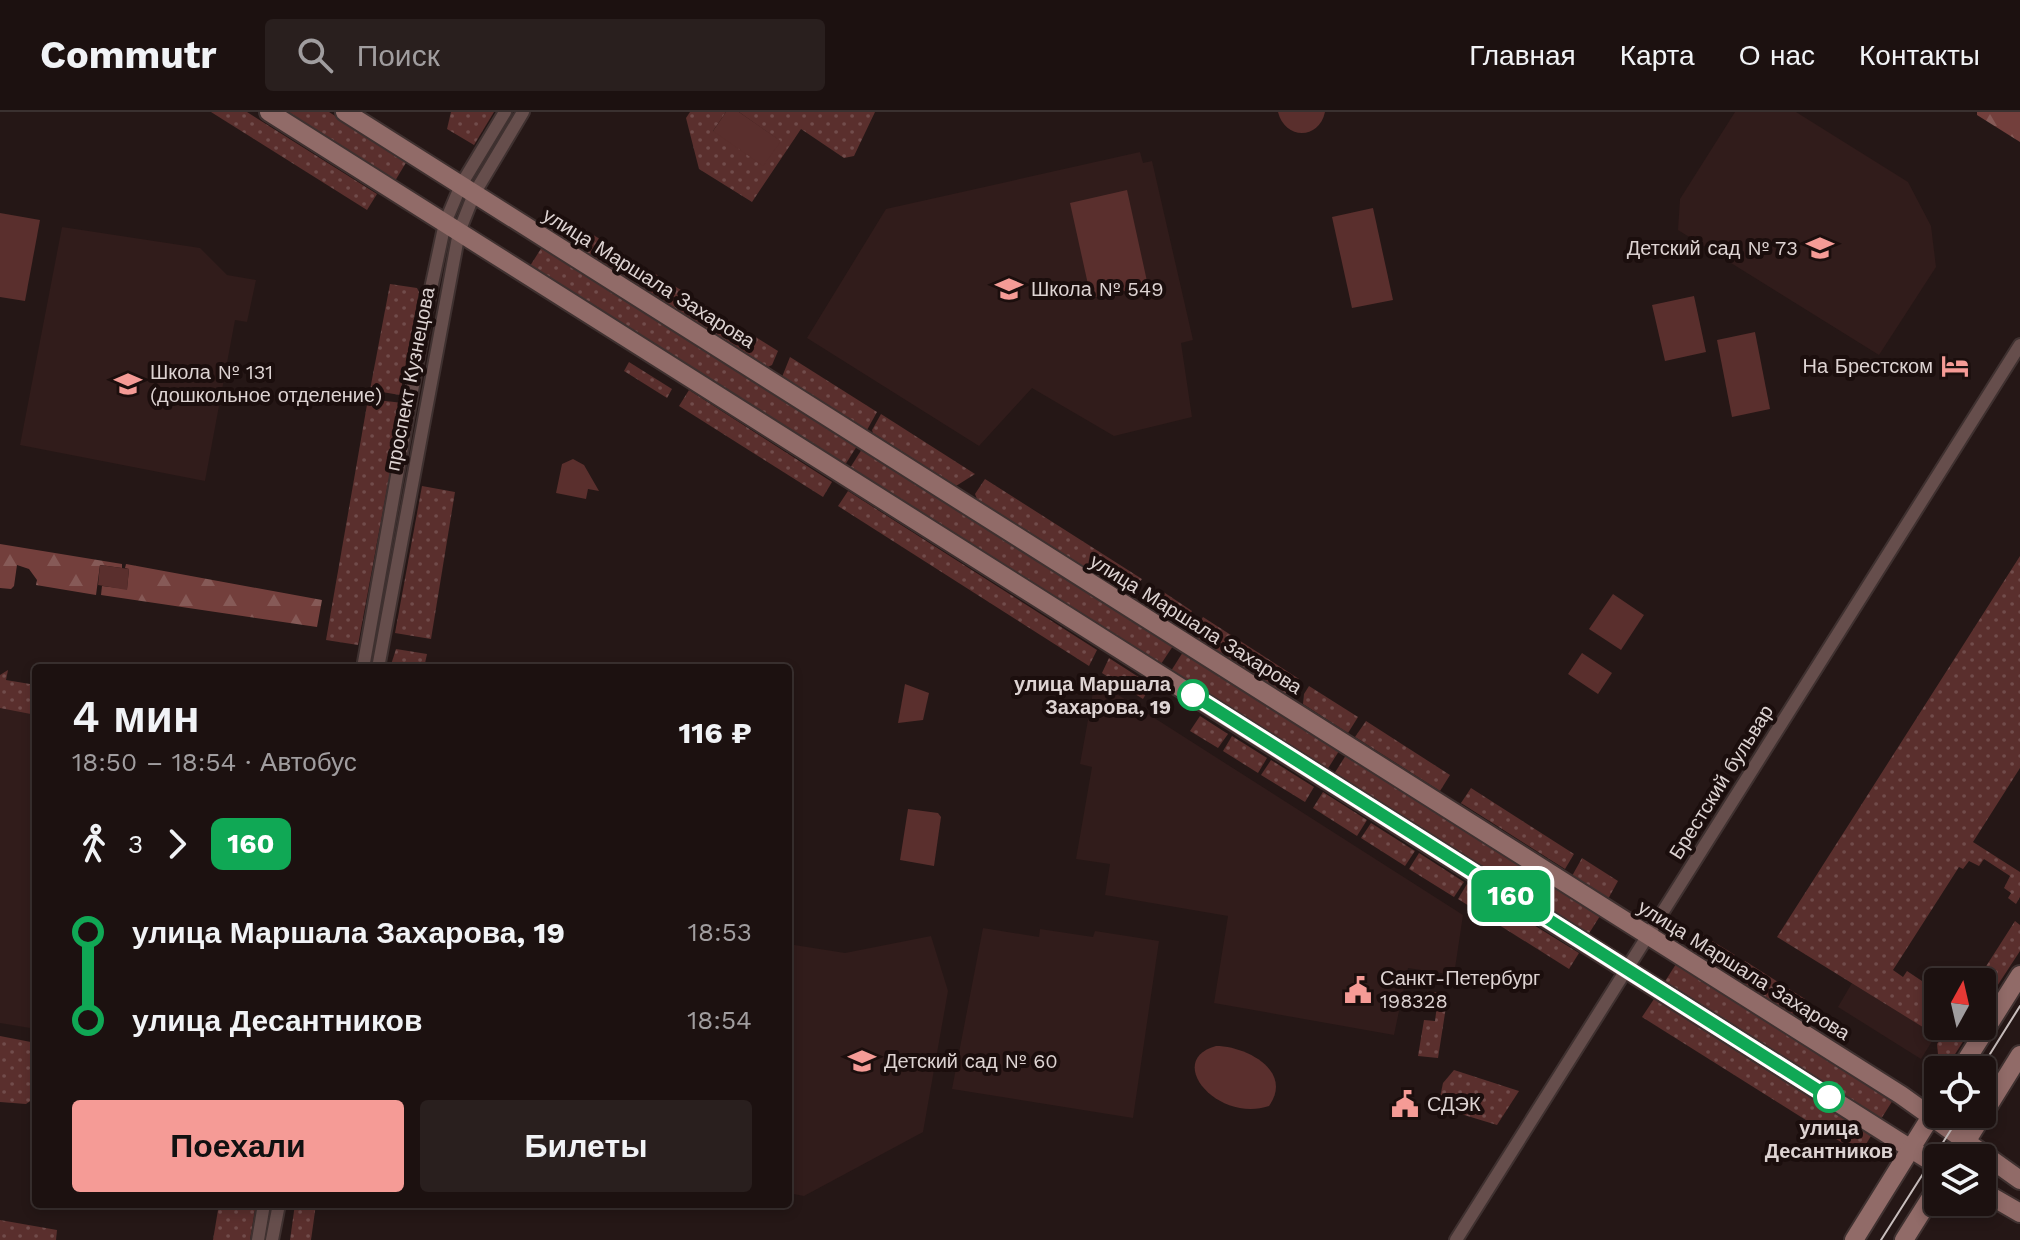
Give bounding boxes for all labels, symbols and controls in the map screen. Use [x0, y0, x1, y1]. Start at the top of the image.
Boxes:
search box [265, 19, 825, 91]
text: Commutr [40, 33, 217, 77]
icon: search [293, 33, 337, 77]
text: Поиск [357, 38, 440, 73]
text: Главная [1469, 39, 1576, 72]
text: Карта [1620, 39, 1695, 72]
text: О нас [1739, 39, 1815, 72]
text: Контакты [1859, 39, 1980, 72]
street label: улица Маршала Захарова [539, 203, 760, 354]
school or university icon: Детский сад № 73 [1805, 233, 1835, 263]
place label: Детский сад № 73 [1627, 236, 1798, 260]
school or university icon: Школа № 549 [994, 274, 1024, 304]
place label: Школа № 549 [1031, 277, 1164, 301]
street label: проспект Кузнецова [380, 284, 440, 473]
hotel icon: На Брестском [1940, 351, 1970, 381]
place label: На Брестском [1802, 354, 1933, 378]
place label: Школа № 131 (дошкольное отделение) [150, 360, 382, 407]
school or university icon: Школа № 131 (дошкольное отделение) [113, 369, 143, 399]
street label: улица Маршала Захарова [1086, 549, 1307, 700]
place label: улица Маршала Захарова, 19 [1014, 672, 1172, 719]
marker: улица Маршала Захарова, 19 [1178, 680, 1208, 710]
text: 4 мин [72, 691, 200, 743]
street label: Брестский бульвар [1664, 700, 1778, 864]
text: 116 ₽ [678, 715, 752, 750]
text: 18:50 – 18:54 · Автобус [72, 747, 357, 777]
icon: walk [72, 822, 116, 866]
icon: forward [155, 822, 199, 866]
text: 160 [227, 827, 275, 860]
text: 3 [128, 829, 143, 859]
line badge: 160 [1465, 870, 1557, 922]
text: 160 [1487, 879, 1535, 912]
street label: улица Маршала Захарова [1634, 895, 1855, 1046]
text: улица Маршала Захарова, 19 [132, 915, 565, 950]
text: 18:53 [688, 917, 752, 947]
place label: Санкт-Петербург 198328 [1380, 966, 1540, 1013]
north arrow [1924, 968, 1996, 1040]
map controls [1924, 968, 1996, 1216]
public building icon: Санкт-Петербург 198328 [1343, 975, 1373, 1005]
text: улица Десантников [132, 1003, 422, 1038]
text: 18:54 [687, 1005, 752, 1035]
school or university icon: Детский сад № 60 [847, 1046, 877, 1076]
place label: Детский сад № 60 [884, 1049, 1058, 1073]
button: locate [1924, 1056, 1996, 1128]
marker: улица Десантников [1814, 1082, 1844, 1112]
public building icon: СДЭК [1390, 1089, 1420, 1119]
place label: СДЭК [1427, 1092, 1481, 1116]
button: Поехали [72, 1100, 404, 1192]
button: Билеты [420, 1100, 752, 1192]
place label: улица Десантников [1765, 1116, 1893, 1163]
button: layers [1924, 1144, 1996, 1216]

